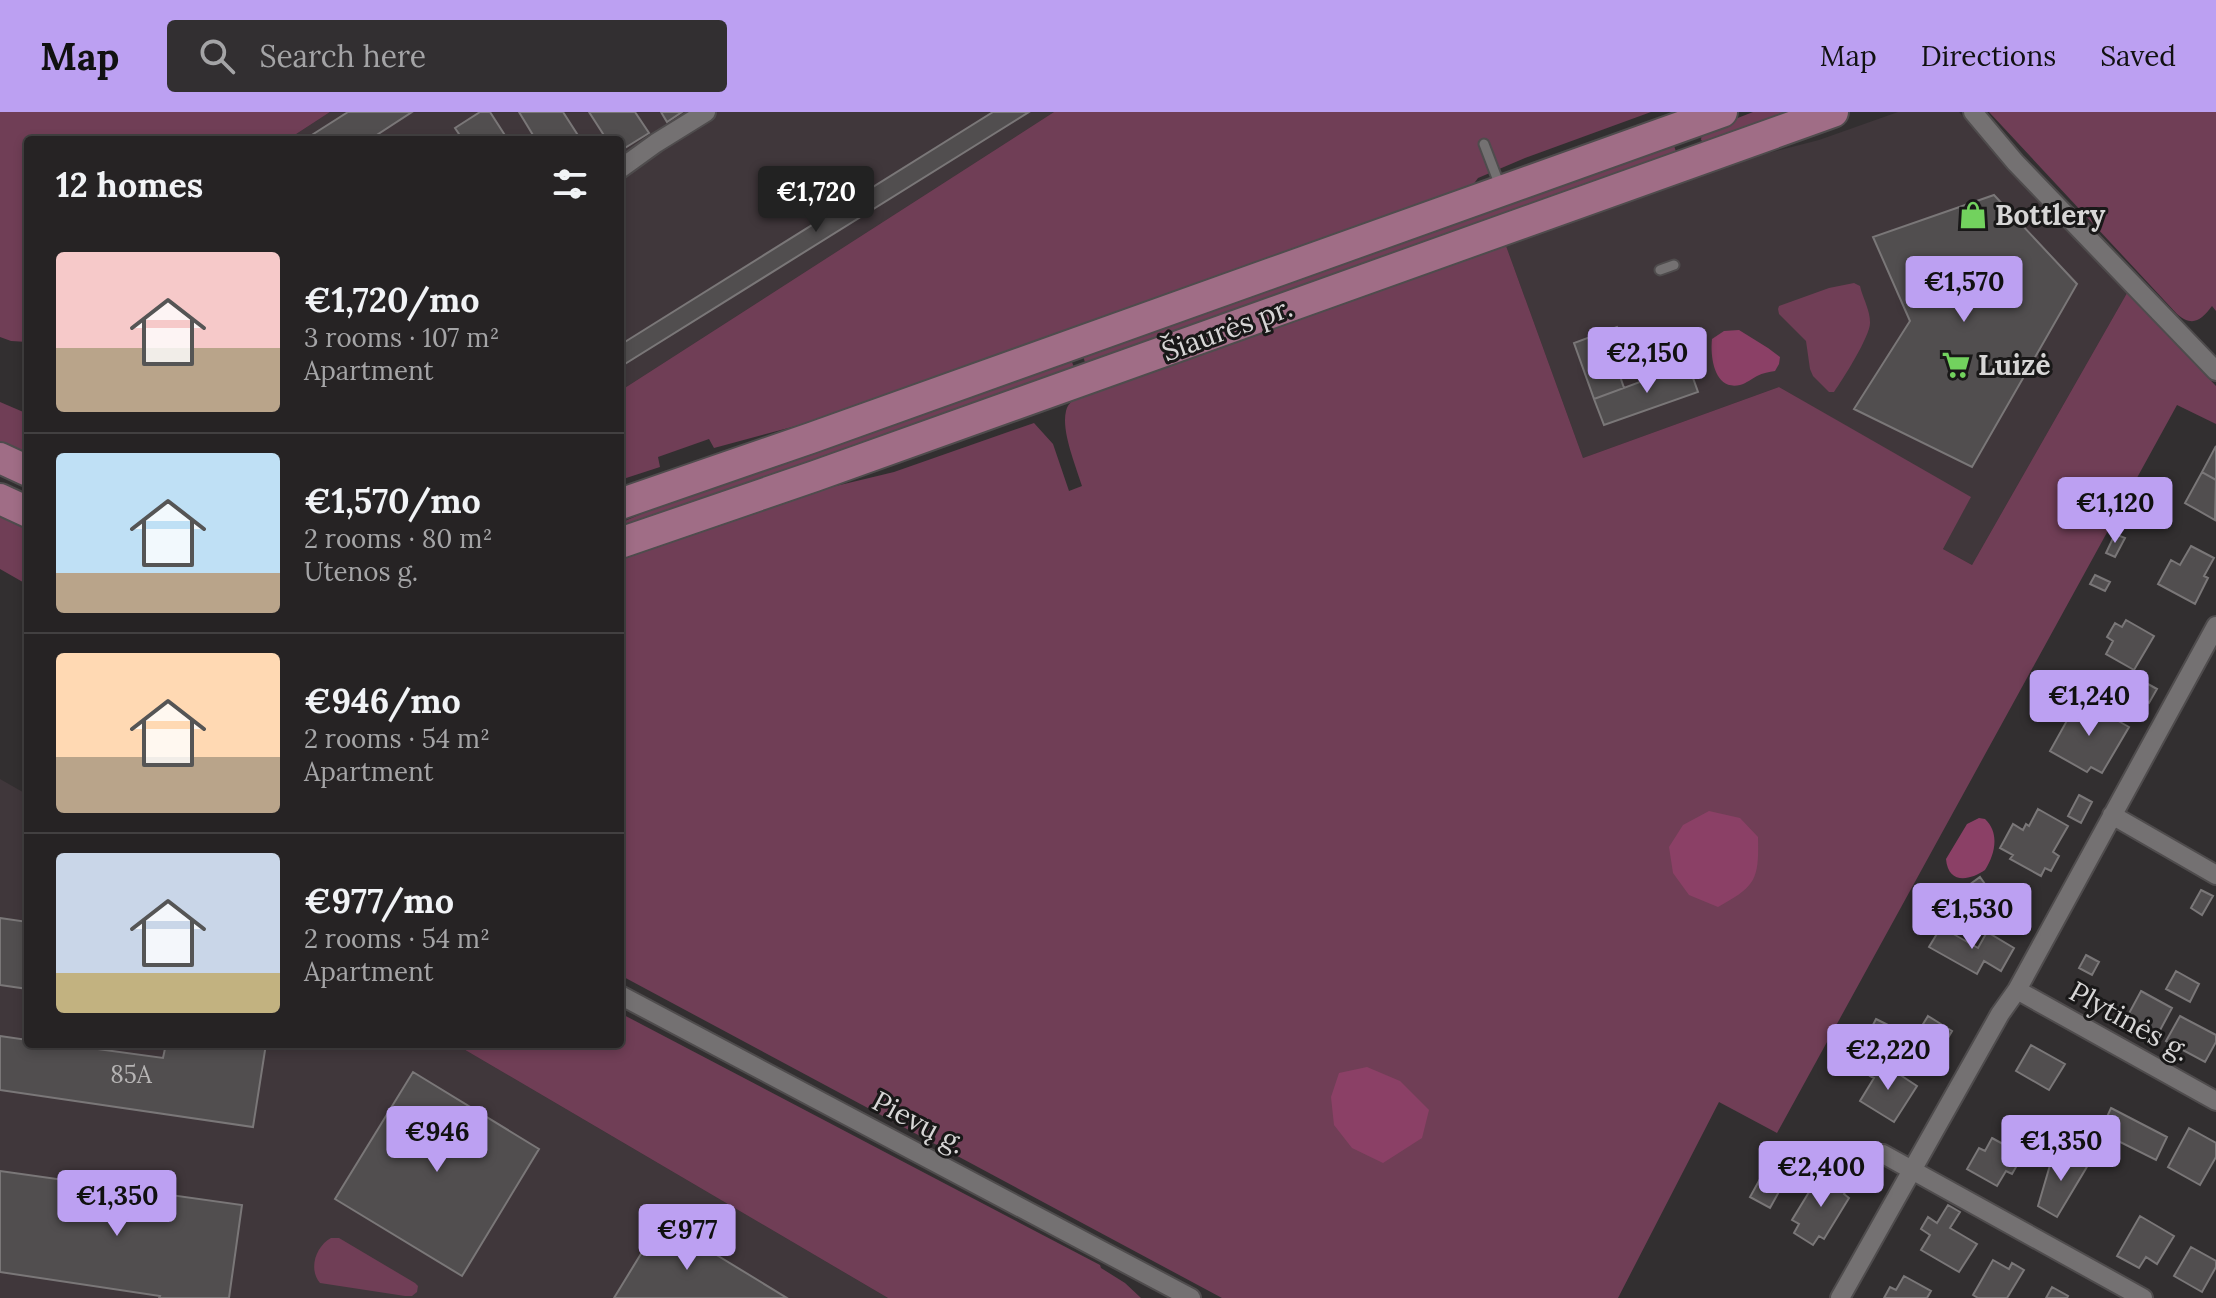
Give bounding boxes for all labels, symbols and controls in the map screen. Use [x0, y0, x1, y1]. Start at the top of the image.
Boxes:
search box [167, 20, 727, 92]
text: Map [40, 32, 119, 80]
icon: search [195, 34, 239, 78]
text: Search here [259, 37, 426, 75]
text: Map [1820, 38, 1877, 74]
text: Directions [1921, 38, 2056, 74]
text: Saved [2100, 38, 2176, 74]
icon: filters [548, 162, 592, 206]
text: 12 homes [56, 163, 203, 206]
pin: €1,720 [751, 166, 881, 234]
text: €1,720 [776, 175, 856, 208]
place label: Bottlery [1995, 197, 2106, 233]
shop icon: Bottlery [1958, 200, 1988, 230]
pin: €1,570 [1899, 256, 2029, 324]
text: €1,570 [1924, 265, 2004, 298]
text: €1,720/mo [304, 278, 480, 321]
icon: home [120, 284, 216, 380]
street label: Šiaurės pr. [1157, 289, 1297, 369]
text: 3 rooms · 107 m² [304, 321, 499, 354]
pin: €2,150 [1582, 327, 1712, 395]
text: €2,150 [1606, 336, 1688, 369]
place label: Luizė [1978, 347, 2051, 383]
supermarket icon: Luizė [1941, 350, 1971, 380]
text: Apartment [304, 354, 434, 387]
pin: €1,120 [2050, 477, 2180, 545]
text: €1,570/mo [304, 479, 481, 522]
icon: home [120, 485, 216, 581]
text: €1,120 [2075, 486, 2155, 519]
text: 2 rooms · 80 m² [304, 522, 493, 555]
text: Utenos g. [304, 555, 418, 588]
pin: €1,240 [2024, 670, 2154, 738]
text: €946/mo [304, 679, 461, 722]
text: €1,240 [2048, 679, 2130, 712]
icon: home [120, 685, 216, 781]
text: 2 rooms · 54 m² [304, 722, 490, 755]
text: Apartment [304, 755, 434, 788]
text: €977/mo [304, 879, 454, 922]
pin: €1,530 [1907, 883, 2037, 951]
icon: home [120, 885, 216, 981]
text: €1,530 [1930, 892, 2014, 925]
text: 2 rooms · 54 m² [304, 922, 490, 955]
text: Apartment [304, 955, 434, 988]
street label: Plytinės g. [2063, 973, 2197, 1069]
pin: €2,220 [1823, 1024, 1953, 1092]
text: €2,220 [1845, 1033, 1931, 1066]
house number: 85A [110, 1059, 153, 1090]
street label: Pievų g. [866, 1083, 972, 1161]
pin: €946 [390, 1106, 484, 1174]
text: €946 [404, 1115, 470, 1148]
pin: €1,350 [1996, 1115, 2126, 1183]
text: €1,350 [2019, 1124, 2103, 1157]
pin: €2,400 [1756, 1141, 1886, 1209]
text: €2,400 [1777, 1150, 1865, 1183]
pin: €1,350 [52, 1170, 182, 1238]
text: €1,350 [75, 1179, 159, 1212]
pin: €977 [640, 1204, 734, 1272]
text: €977 [657, 1213, 717, 1246]

